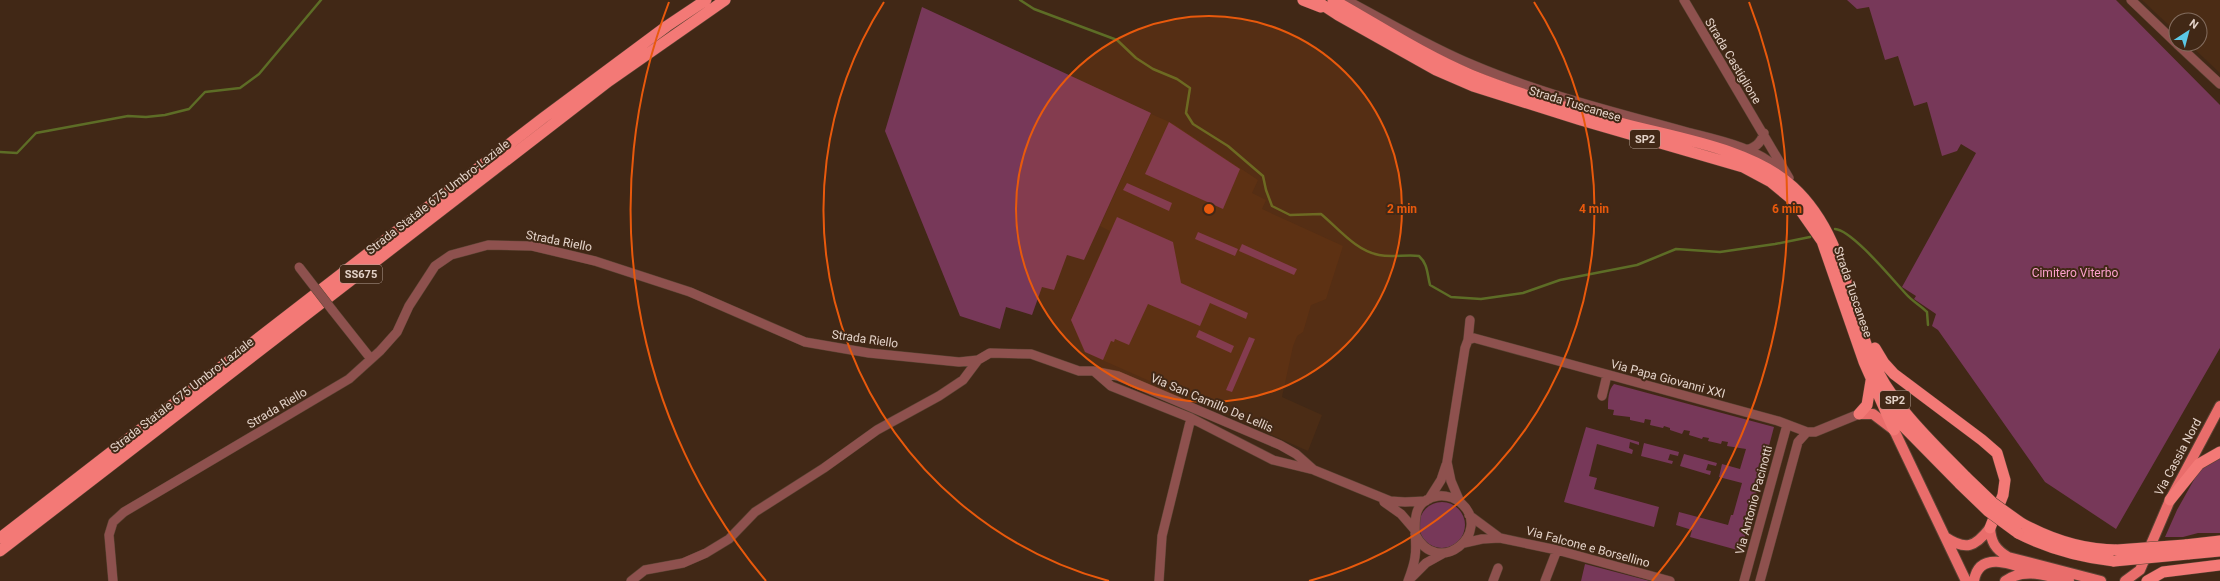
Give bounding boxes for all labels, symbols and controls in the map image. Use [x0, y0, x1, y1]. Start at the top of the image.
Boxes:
north arrow [2168, 12, 2208, 52]
street label: Strada Castiglione [1702, 16, 1764, 106]
text: N [2187, 17, 2201, 32]
street label: Strada Tuscanese [1527, 83, 1623, 125]
road number: SP2 [1630, 130, 1660, 148]
street label: Strada Statale 675 Umbro-Laziale [364, 137, 512, 257]
centre of rings [1202, 202, 1216, 216]
text: 2 min [1387, 202, 1417, 216]
text: 4 min [1579, 202, 1609, 216]
text: 6 min [1772, 202, 1802, 216]
street label: Strada Riello [525, 228, 593, 254]
street label: Strada Tuscanese [1831, 245, 1875, 339]
road number: SS675 [340, 265, 382, 283]
park label: Cimitero Viterbo [2032, 266, 2119, 280]
street label: Strada Riello [831, 327, 899, 351]
street label: Strada Statale 675 Umbro-Laziale [108, 335, 256, 455]
street label: Via Papa Giovanni XXI [1609, 357, 1727, 401]
street label: Via San Camillo De Lellis [1149, 371, 1275, 435]
street label: Strada Riello [245, 385, 309, 431]
road number: SP2 [1880, 391, 1910, 409]
street label: Via Cassia Nord [2152, 416, 2204, 498]
street label: Via Antonio Pacinotti [1733, 444, 1775, 556]
street label: Via Falcone e Borsellino [1525, 524, 1652, 570]

